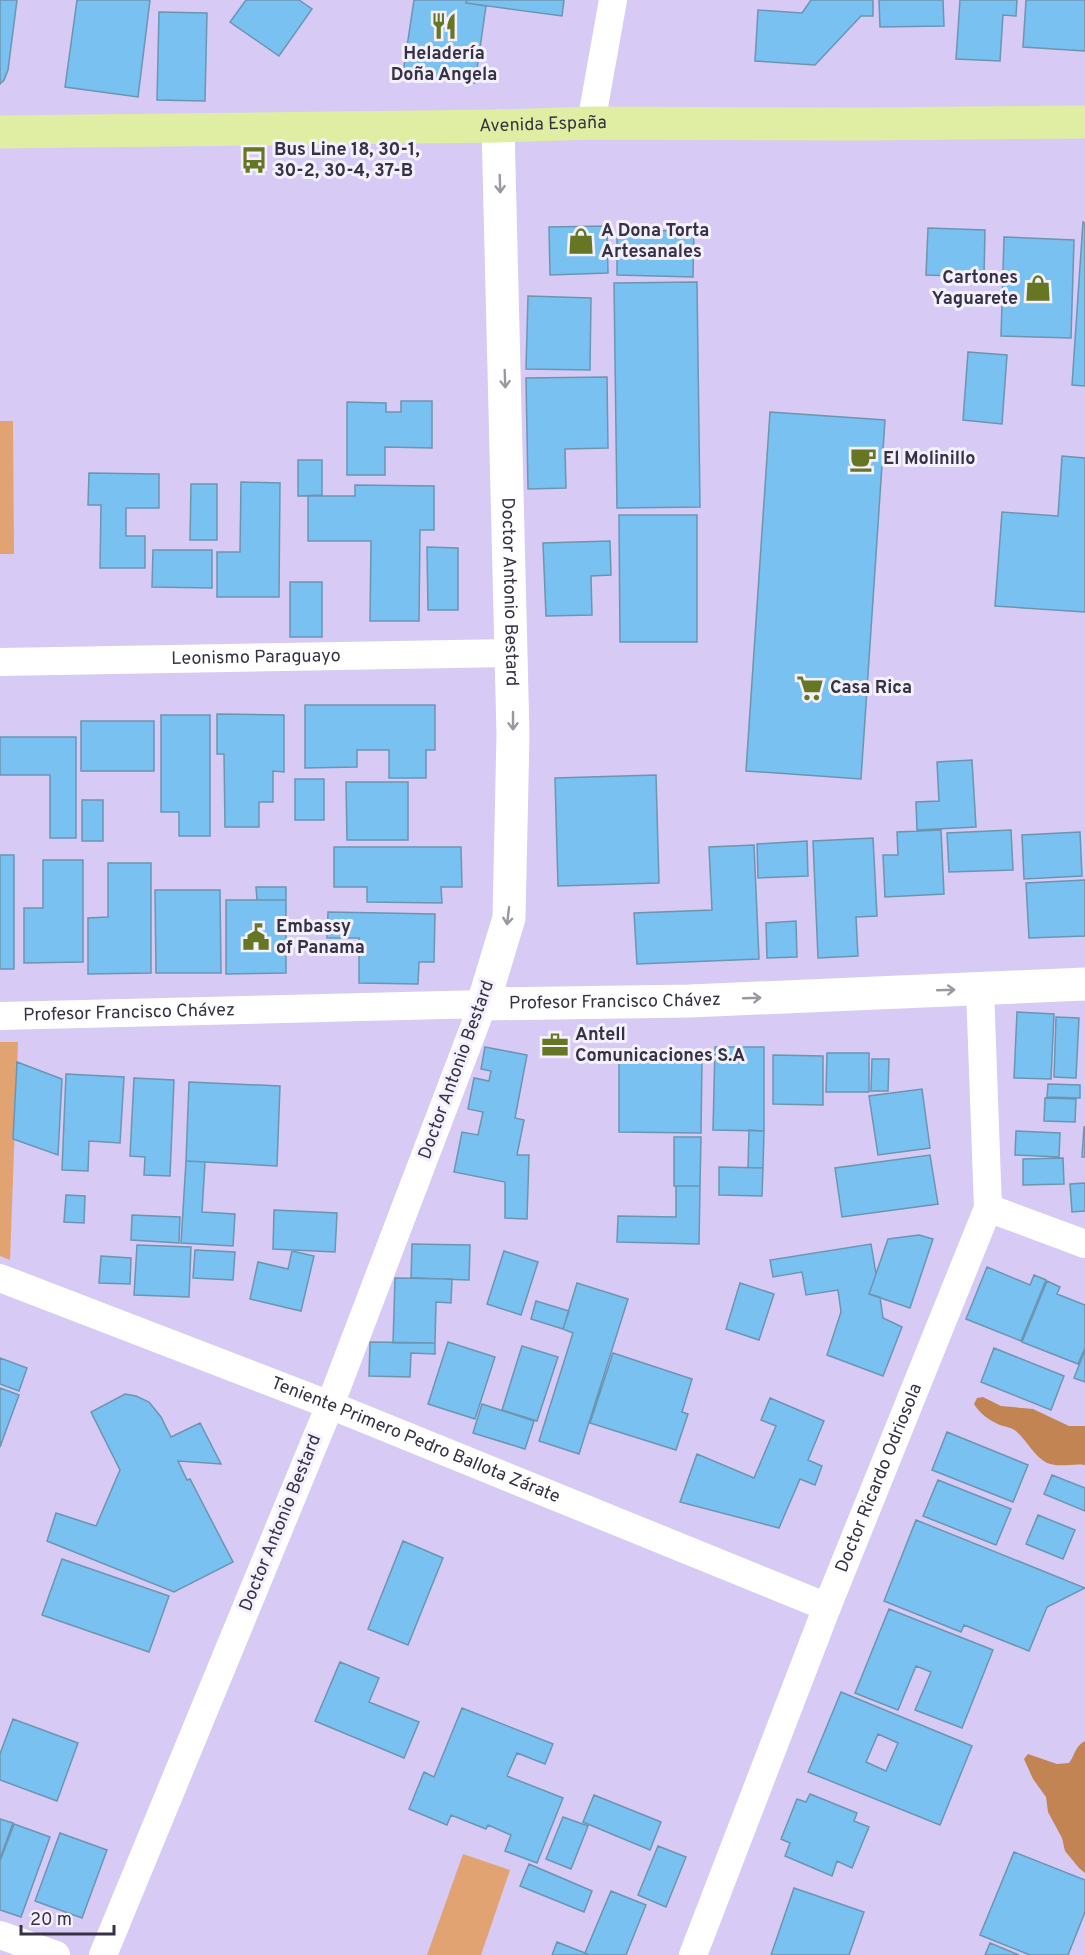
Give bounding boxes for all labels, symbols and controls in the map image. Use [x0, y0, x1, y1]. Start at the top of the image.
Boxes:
restaurant icon: Heladería Doña Angela [429, 11, 459, 41]
place label: Heladería Doña Angela [391, 43, 497, 87]
street label: Avenida España [479, 111, 607, 138]
place label: Bus Line 18, 30-1, 30-2, 30-4, 37-B [274, 139, 420, 183]
bus stop icon: Bus Line 18, 30-1, 30-2, 30-4, 37-B [239, 145, 269, 175]
one-way arrow [494, 174, 506, 194]
place label: A Dona Torta Artesanales [601, 220, 709, 264]
shop icon: A Dona Torta Artesanales [566, 226, 596, 256]
place label: Cartones Yaguarete [932, 267, 1018, 311]
shop icon: Cartones Yaguarete [1023, 273, 1053, 303]
one-way arrow [499, 369, 511, 389]
cafe icon: El Molinillo [848, 444, 878, 474]
place label: El Molinillo [883, 448, 976, 471]
street label: Doctor Antonio Bestard [496, 497, 523, 687]
street label: Leonismo Paraguayo [171, 645, 341, 670]
supermarket icon: Casa Rica [795, 673, 825, 703]
place label: Casa Rica [830, 677, 912, 700]
one-way arrow [507, 711, 519, 731]
one-way arrow [502, 905, 513, 925]
place label: Embassy of Panama [276, 916, 365, 960]
public building icon: Embassy of Panama [241, 922, 271, 952]
street label: Doctor Antonio Bestard [414, 977, 500, 1163]
one-way arrow [936, 984, 956, 996]
street label: Profesor Francisco Chávez [509, 988, 721, 1015]
one-way arrow [741, 993, 761, 1004]
street label: Profesor Francisco Chávez [23, 999, 235, 1027]
place label: Antell Comunicaciones S.A [575, 1024, 745, 1068]
office icon: Antell Comunicaciones S.A [540, 1030, 570, 1060]
street label: Teniente Primero Pedro Ballota Zárate [268, 1372, 563, 1509]
street label: Doctor Ricardo Odriosola [831, 1380, 928, 1576]
street label: Doctor Antonio Bestard [235, 1431, 327, 1615]
scale bar [21, 1898, 114, 1936]
text: 20 m [30, 1909, 72, 1932]

